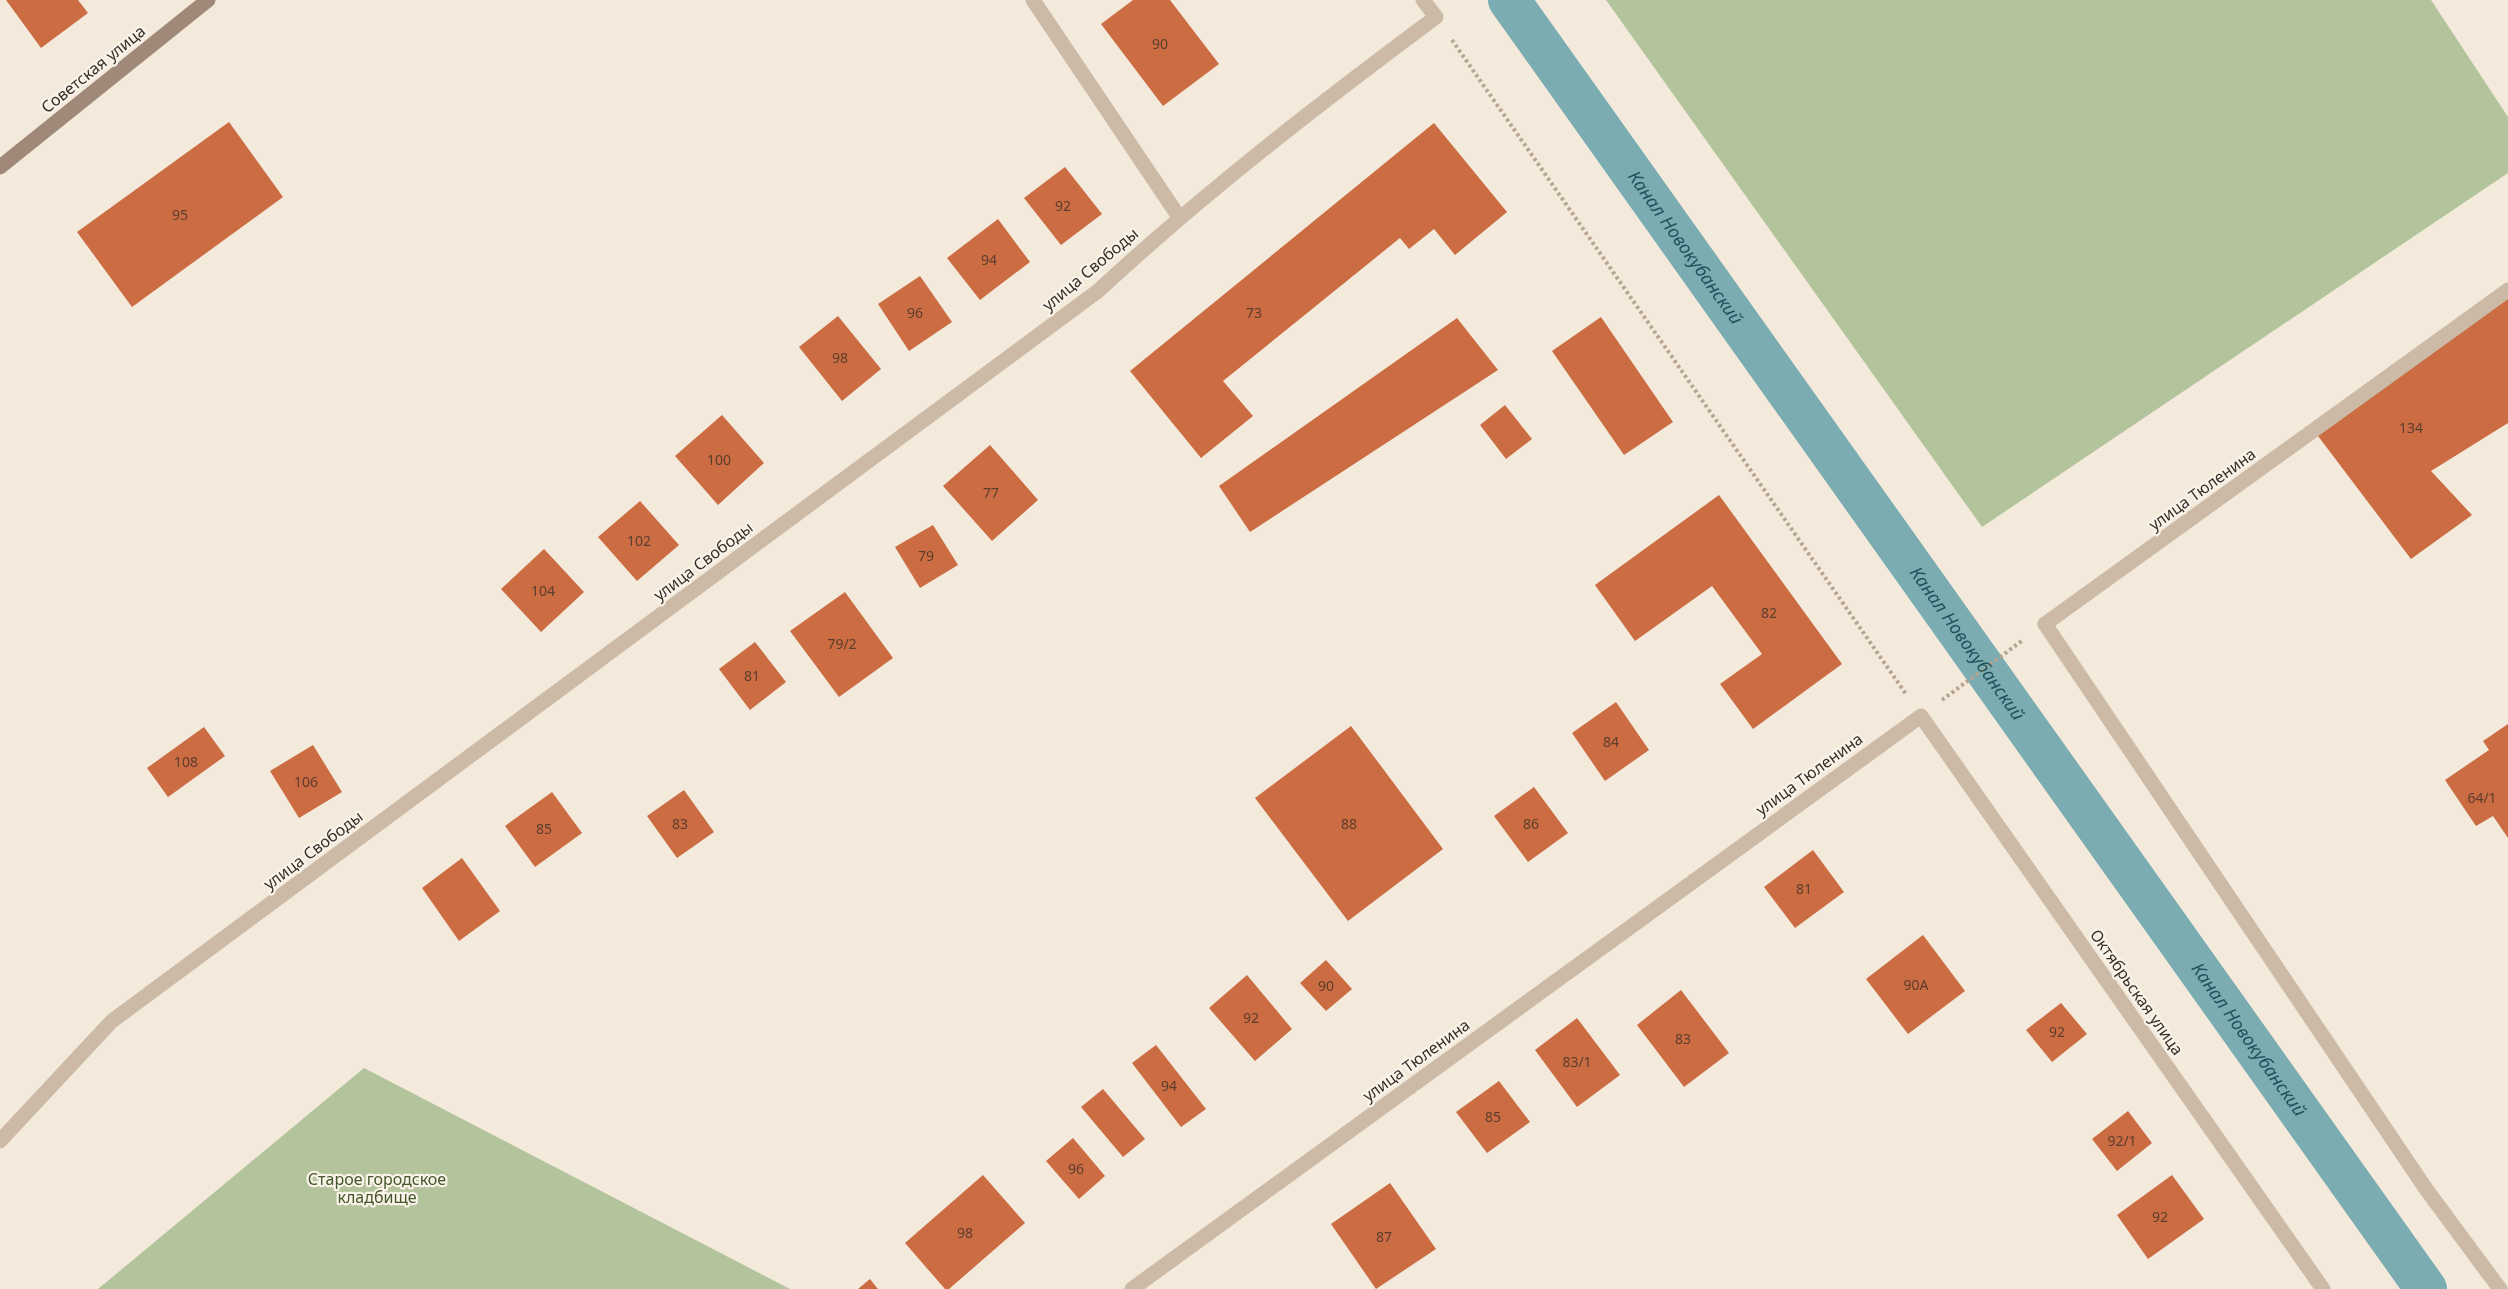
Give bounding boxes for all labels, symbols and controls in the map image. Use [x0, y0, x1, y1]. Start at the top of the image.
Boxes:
street label: Советская улица [36, 20, 150, 118]
house number: 90 [1152, 34, 1168, 53]
water label: Канал Новокубанский [1623, 166, 1749, 329]
house number: 92 [1055, 196, 1071, 215]
house number: 95 [172, 205, 188, 224]
street label: улица Свободы [1037, 222, 1143, 316]
house number: 94 [981, 250, 997, 269]
house number: 96 [907, 303, 923, 322]
house number: 73 [1246, 303, 1262, 322]
house number: 98 [832, 348, 848, 367]
house number: 134 [2399, 418, 2423, 437]
street label: улица Тюленина [2144, 443, 2260, 535]
house number: 100 [707, 450, 731, 469]
house number: 77 [983, 483, 999, 502]
street label: улица Свободы [649, 516, 757, 606]
house number: 102 [627, 531, 651, 550]
house number: 79 [918, 546, 934, 565]
water label: Канал Новокубанский [1905, 562, 2031, 725]
house number: 104 [531, 581, 555, 600]
house number: 82 [1761, 603, 1777, 622]
house number: 79/2 [827, 634, 857, 653]
house number: 81 [744, 666, 760, 685]
street label: улица Тюленина [1751, 728, 1867, 820]
house number: 84 [1603, 732, 1619, 751]
house number: 108 [174, 752, 198, 771]
house number: 106 [294, 772, 318, 791]
house number: 64/1 [2467, 788, 2497, 807]
street label: улица Свободы [259, 805, 367, 895]
house number: 83 [672, 814, 688, 833]
house number: 88 [1341, 814, 1357, 833]
house number: 86 [1523, 814, 1539, 833]
house number: 85 [536, 819, 552, 838]
house number: 81 [1796, 879, 1812, 898]
street label: Октябрьская улица [2085, 925, 2189, 1059]
water label: Канал Новокубанский [2187, 958, 2312, 1121]
house number: 90А [1904, 975, 1929, 994]
house number: 90 [1318, 976, 1334, 995]
house number: 92 [1243, 1008, 1259, 1027]
street label: улица Тюленина [1358, 1014, 1474, 1106]
house number: 92 [2049, 1022, 2065, 1041]
house number: 83 [1675, 1029, 1691, 1048]
house number: 83/1 [1562, 1052, 1592, 1071]
house number: 94 [1161, 1076, 1177, 1095]
house number: 85 [1485, 1107, 1501, 1126]
house number: 92/1 [2107, 1131, 2137, 1150]
house number: 96 [1068, 1159, 1084, 1178]
park label: Старое городское кладбище [308, 1168, 446, 1208]
house number: 92 [2152, 1207, 2168, 1226]
house number: 98 [957, 1223, 973, 1242]
house number: 87 [1376, 1227, 1392, 1246]

